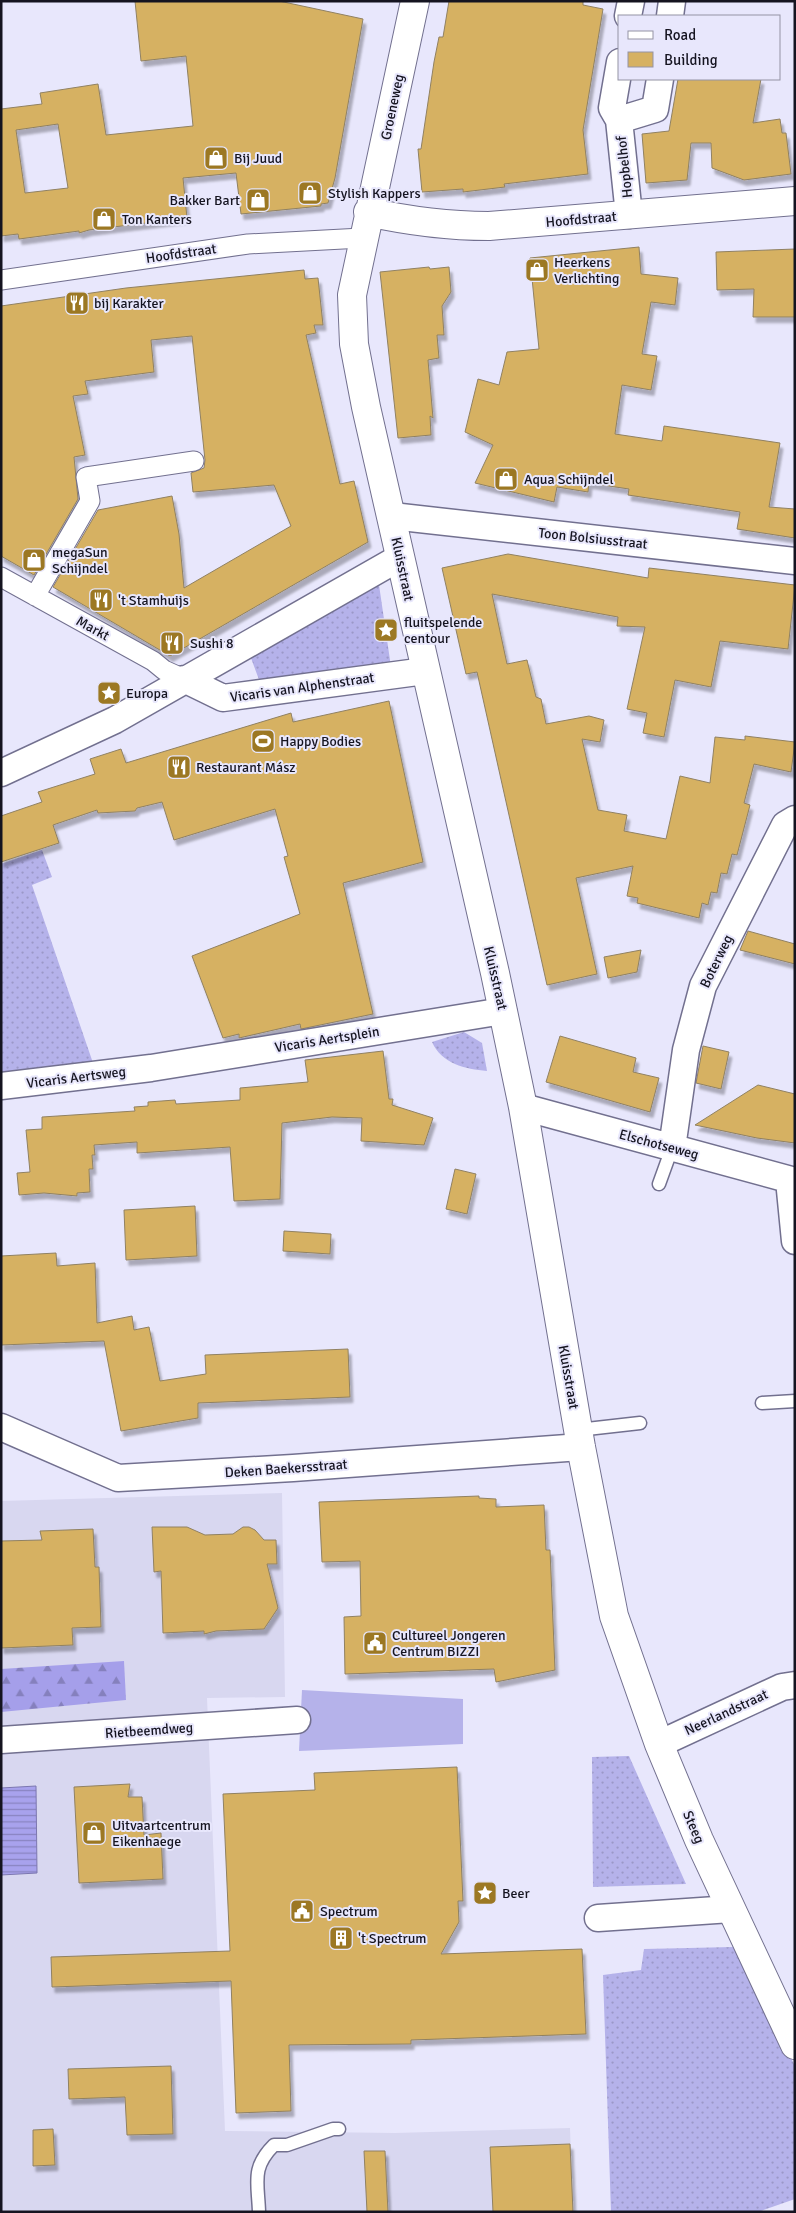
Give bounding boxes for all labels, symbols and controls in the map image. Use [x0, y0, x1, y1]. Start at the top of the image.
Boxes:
legend [618, 15, 781, 80]
text: Road [664, 26, 696, 44]
text: Building [664, 51, 718, 69]
street label: Groeneweg [377, 73, 408, 142]
street label: Hopbelhof [613, 134, 636, 199]
shop icon: Bij Juud [203, 145, 229, 171]
place label: Bij Juud [234, 150, 282, 167]
shop icon: Stylish Kappers [297, 180, 323, 206]
place label: Stylish Kappers [328, 185, 421, 202]
shop icon: Bakker Bart [245, 187, 271, 213]
place label: Bakker Bart [170, 192, 240, 209]
shop icon: Ton Kanters [91, 206, 117, 232]
street label: Hoofdstraat [545, 208, 617, 231]
place label: Ton Kanters [122, 211, 192, 228]
street label: Hoofdstraat [145, 240, 217, 267]
place label: Heerkens Verlichting [554, 254, 619, 287]
shop icon: Heerkens Verlichting [524, 257, 550, 283]
restaurant icon: bij Karakter [64, 290, 90, 316]
place label: bij Karakter [94, 295, 165, 312]
shop icon: Aqua Schijndel [493, 466, 519, 492]
place label: Aqua Schijndel [524, 471, 614, 488]
street label: Toon Bolsiusstraat [538, 524, 648, 553]
street label: Kluisstraat [387, 536, 418, 603]
place label: megaSun Schijndel [52, 544, 108, 577]
shop icon: megaSun Schijndel [21, 547, 47, 573]
restaurant icon: 't Stamhuijs [88, 587, 114, 613]
place label: 't Stamhuijs [118, 592, 189, 609]
street label: Markt [73, 612, 112, 645]
place label: fluitspelende centour [404, 614, 482, 647]
place icon: fluitspelende centour [373, 617, 399, 643]
restaurant icon: Sushi 8 [159, 630, 185, 656]
place label: Sushi 8 [190, 635, 234, 652]
street label: Vicaris van Alphenstraat [229, 669, 375, 706]
place icon: Europa [96, 680, 122, 706]
place label: Europa [126, 685, 168, 702]
sports icon: Happy Bodies [250, 728, 276, 754]
place label: Happy Bodies [280, 733, 361, 750]
restaurant icon: Restaurant Mász [166, 754, 192, 780]
place label: Restaurant Mász [196, 759, 296, 776]
street label: Boterweg [696, 932, 737, 991]
street label: Kluisstraat [480, 945, 511, 1012]
street label: Vicaris Aertsplein [274, 1023, 381, 1056]
street label: Vicaris Aertsweg [25, 1063, 127, 1092]
street label: Elschotseweg [617, 1126, 701, 1163]
street label: Kluisstraat [555, 1344, 583, 1411]
street label: Deken Baekersstraat [224, 1456, 348, 1481]
place label: Cultureel Jongeren Centrum BIZZI [392, 1627, 506, 1660]
public building icon: Cultureel Jongeren Centrum BIZZI [362, 1630, 388, 1656]
street label: Neerlandstraat [682, 1686, 771, 1739]
street label: Rietbeemdweg [104, 1719, 194, 1742]
street label: Steeg [679, 1808, 708, 1846]
place label: Uitvaartcentrum Eikenhaege [112, 1817, 211, 1850]
shop icon: Uitvaartcentrum Eikenhaege [81, 1820, 107, 1846]
place icon: Beer [472, 1880, 498, 1906]
place label: Beer [502, 1885, 530, 1902]
public building icon: Spectrum [289, 1898, 315, 1924]
place label: Spectrum [320, 1903, 378, 1920]
building icon: 't Spectrum [328, 1925, 354, 1951]
place label: 't Spectrum [358, 1930, 427, 1947]

